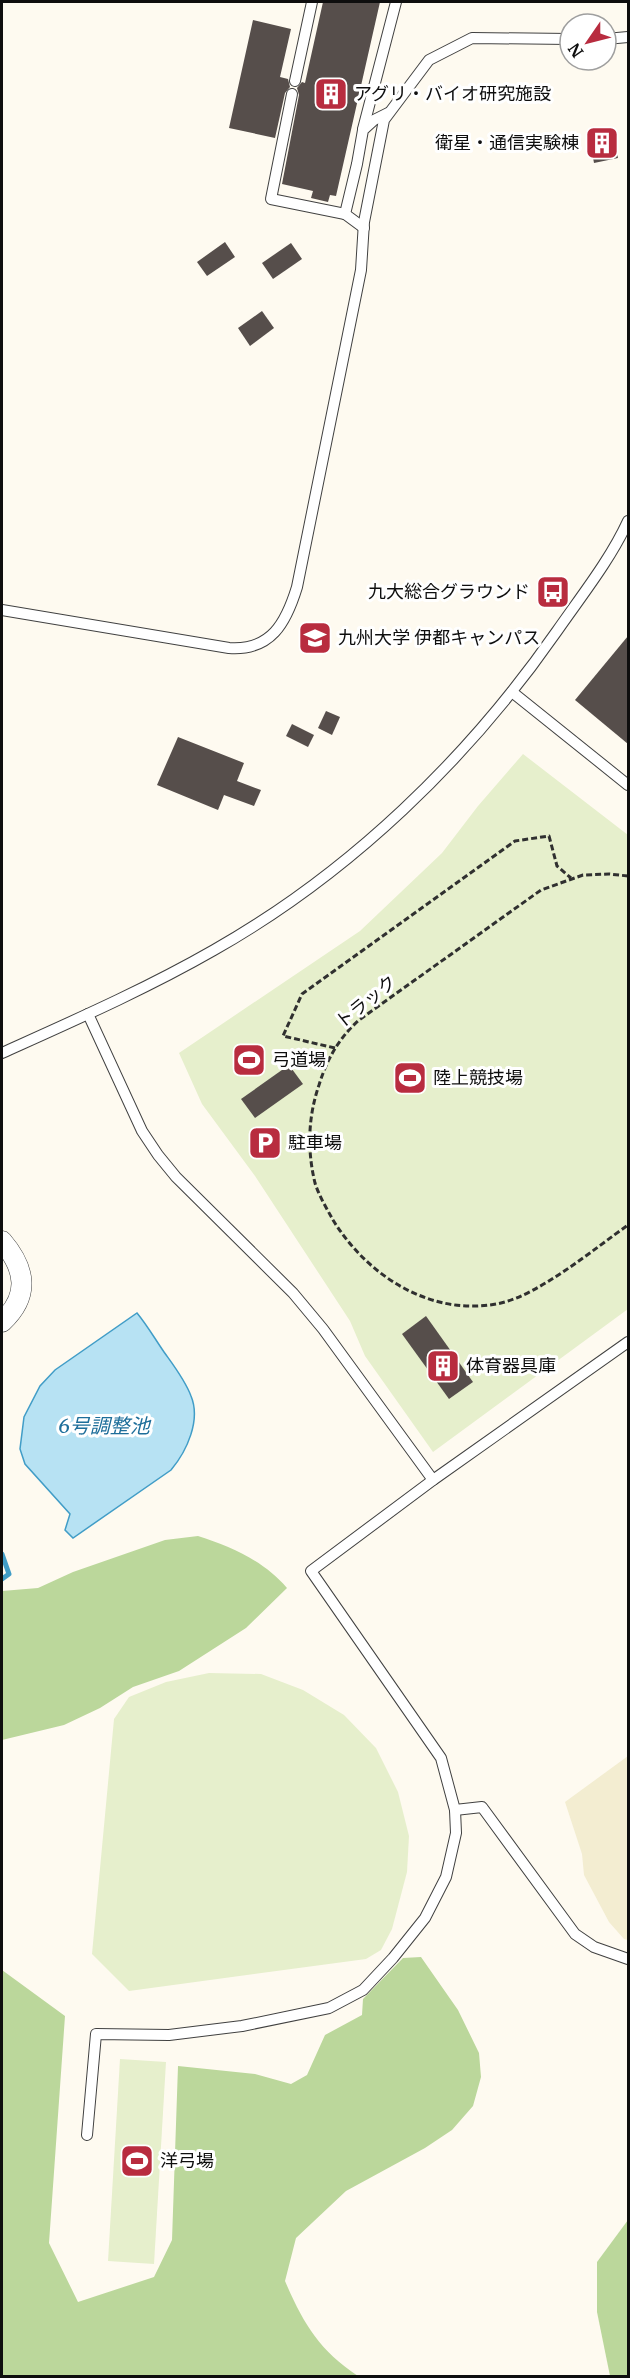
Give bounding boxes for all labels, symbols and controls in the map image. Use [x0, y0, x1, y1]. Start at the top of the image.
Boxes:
north arrow [558, 12, 618, 72]
text: N [564, 39, 588, 62]
building icon: アグリ・バイオ研究施設 [313, 76, 349, 112]
place label: アグリ・バイオ研究施設 [354, 82, 551, 105]
building icon: 衛星・通信実験棟 [584, 125, 620, 161]
place label: 衛星・通信実験棟 [435, 131, 579, 154]
bus stop icon: 九大総合グラウンド [535, 574, 571, 610]
place label: 九大総合グラウンド [368, 580, 530, 603]
school or university icon: 九州大学 伊都キャンパス [297, 620, 333, 656]
place label: 九州大学 伊都キャンパス [338, 626, 540, 649]
street label: トラック [330, 970, 401, 1033]
sports icon: 弓道場 [231, 1042, 267, 1078]
place label: 弓道場 [272, 1048, 326, 1071]
sports icon: 陸上競技場 [392, 1060, 428, 1096]
place label: 陸上競技場 [433, 1066, 523, 1089]
parking icon: 駐車場 [247, 1125, 283, 1161]
place label: 駐車場 [288, 1131, 342, 1154]
building icon: 体育器具庫 [425, 1348, 461, 1384]
place label: 体育器具庫 [466, 1354, 556, 1377]
water label: 6号調整池 [58, 1413, 152, 1438]
sports icon: 洋弓場 [119, 2143, 155, 2179]
place label: 洋弓場 [160, 2149, 214, 2172]

